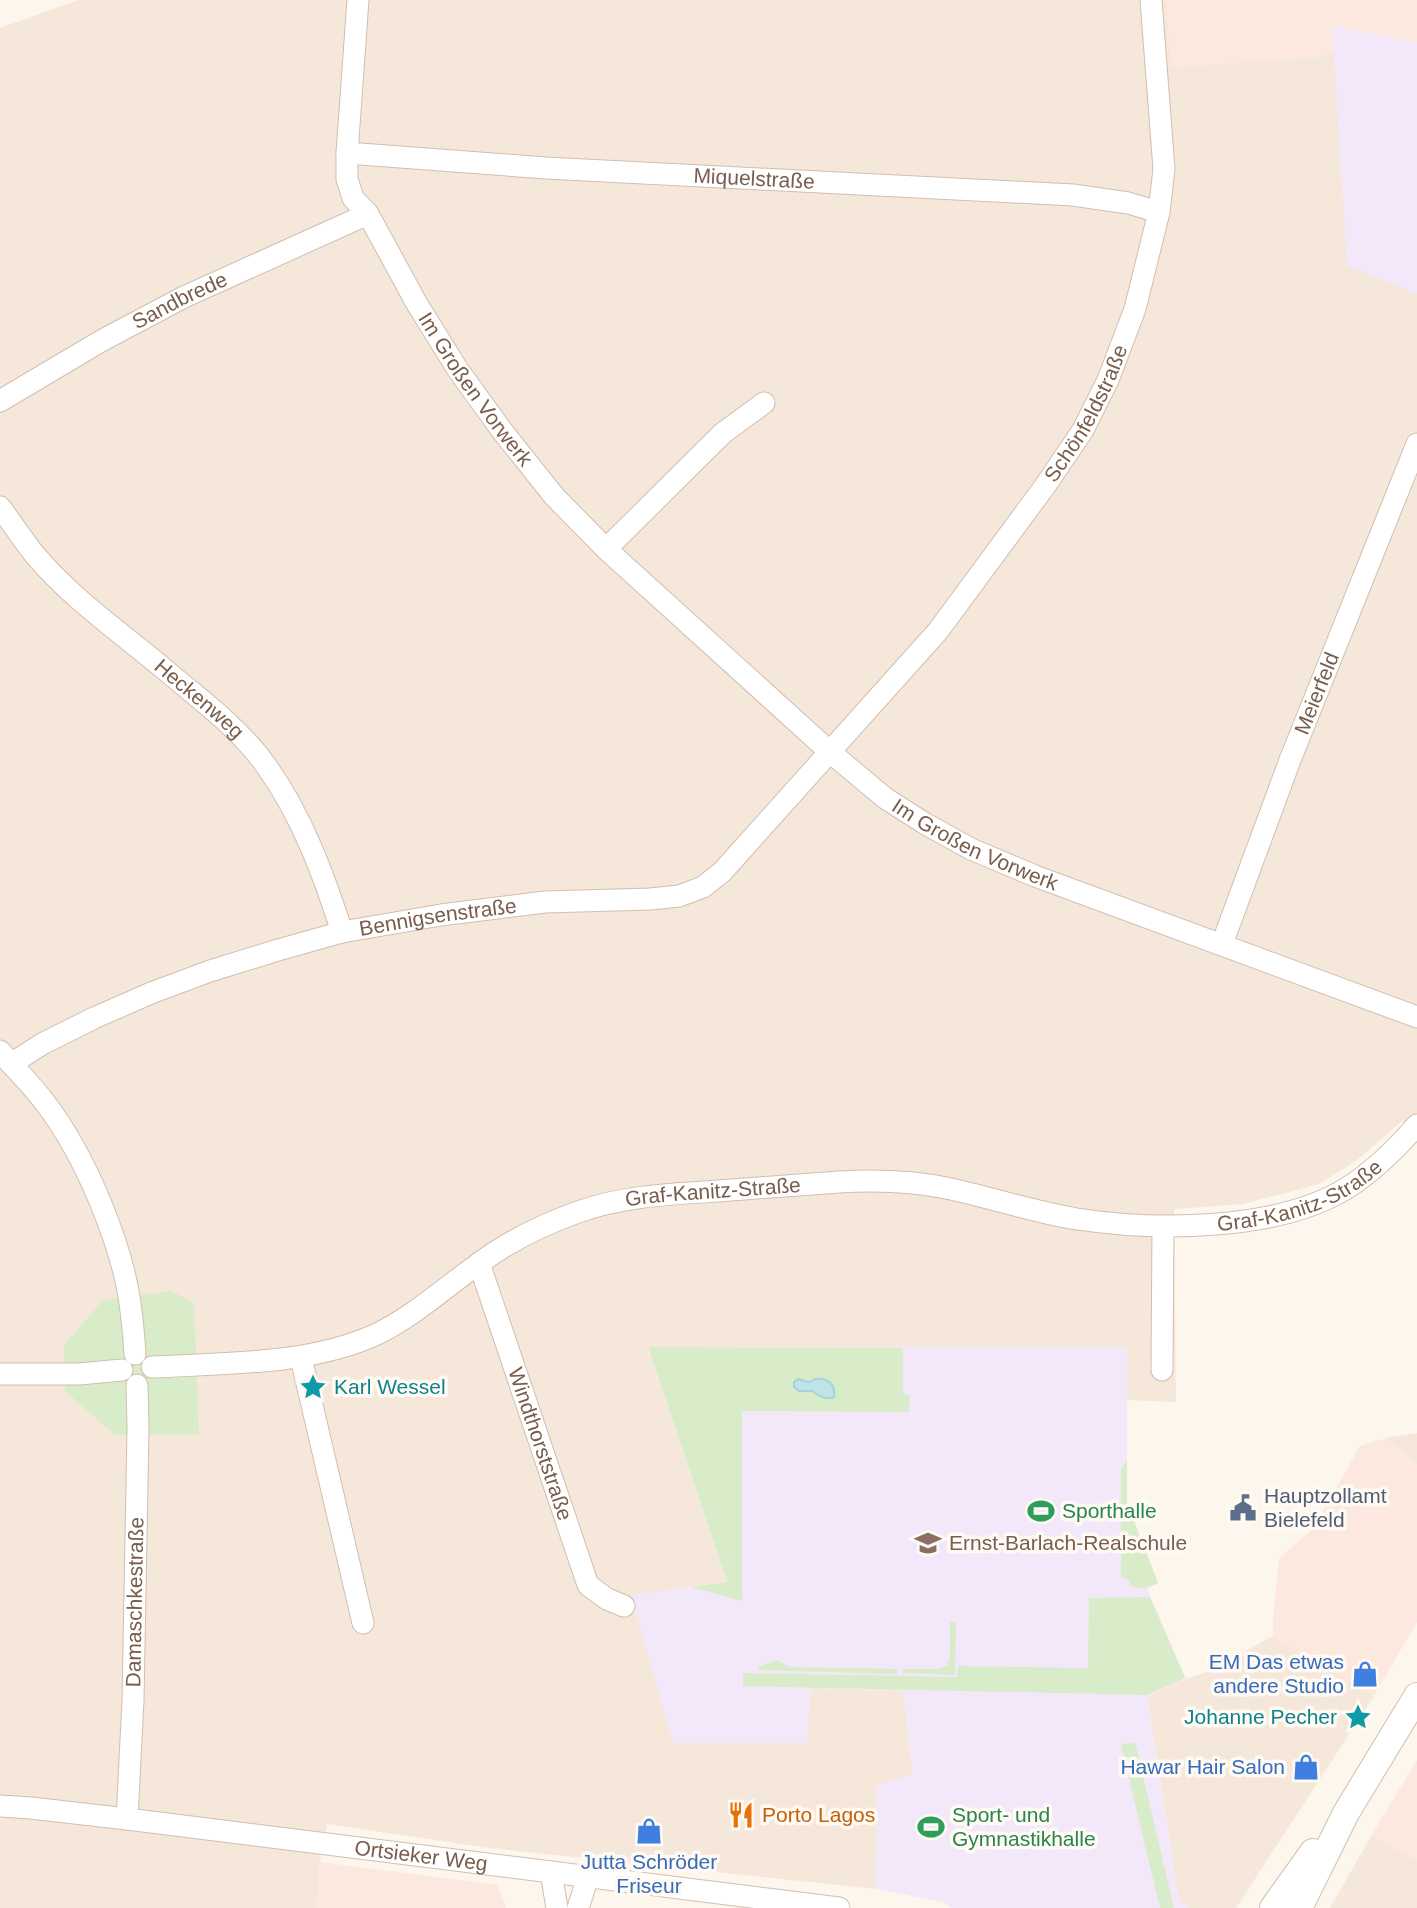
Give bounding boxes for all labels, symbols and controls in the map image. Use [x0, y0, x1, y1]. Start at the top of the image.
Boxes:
street label: Miquelstraße [693, 164, 815, 193]
street label: Sandbrede [128, 267, 230, 333]
street label: Im Großen Vorwerk [414, 308, 538, 471]
street label: Schönfeldstraße [1039, 341, 1131, 486]
street label: Meierfeld [1290, 649, 1343, 738]
street label: Heckenweg [150, 654, 249, 743]
street label: Im Großen Vorwerk [888, 794, 1062, 895]
street label: Bennigsenstraße [357, 894, 518, 940]
street label: Graf-Kanitz-Straße [1216, 1155, 1386, 1235]
street label: Graf-Kanitz-Straße [623, 1173, 802, 1211]
street label: Windthorststraße [504, 1364, 577, 1523]
place icon: Karl Wessel [298, 1372, 328, 1402]
place label: Karl Wessel [334, 1375, 446, 1398]
place label: Hauptzollamt Bielefeld [1264, 1484, 1387, 1531]
public building icon: Hauptzollamt Bielefeld [1228, 1493, 1258, 1523]
sports icon: Sporthalle [1026, 1496, 1056, 1526]
place label: Sporthalle [1062, 1499, 1157, 1522]
street label: Damaschkestraße [121, 1517, 147, 1688]
school or university icon: Ernst-Barlach-Realschule [913, 1528, 943, 1558]
place label: Ernst-Barlach-Realschule [949, 1531, 1187, 1554]
place label: EM Das etwas andere Studio [1209, 1650, 1344, 1697]
shop icon: EM Das etwas andere Studio [1350, 1659, 1380, 1689]
place icon: Johanne Pecher [1343, 1702, 1373, 1732]
place label: Johanne Pecher [1184, 1705, 1337, 1728]
shop icon: Hawar Hair Salon [1291, 1752, 1321, 1782]
place label: Hawar Hair Salon [1120, 1755, 1285, 1778]
restaurant icon: Porto Lagos [726, 1800, 756, 1830]
place label: Porto Lagos [762, 1803, 875, 1826]
place label: Sport- und Gymnastikhalle [952, 1803, 1096, 1850]
sports icon: Sport- und Gymnastikhalle [916, 1812, 946, 1842]
shop icon: Jutta Schröder Friseur [634, 1816, 664, 1846]
street label: Ortsieker Weg [353, 1836, 489, 1875]
place label: Jutta Schröder Friseur [581, 1850, 717, 1897]

